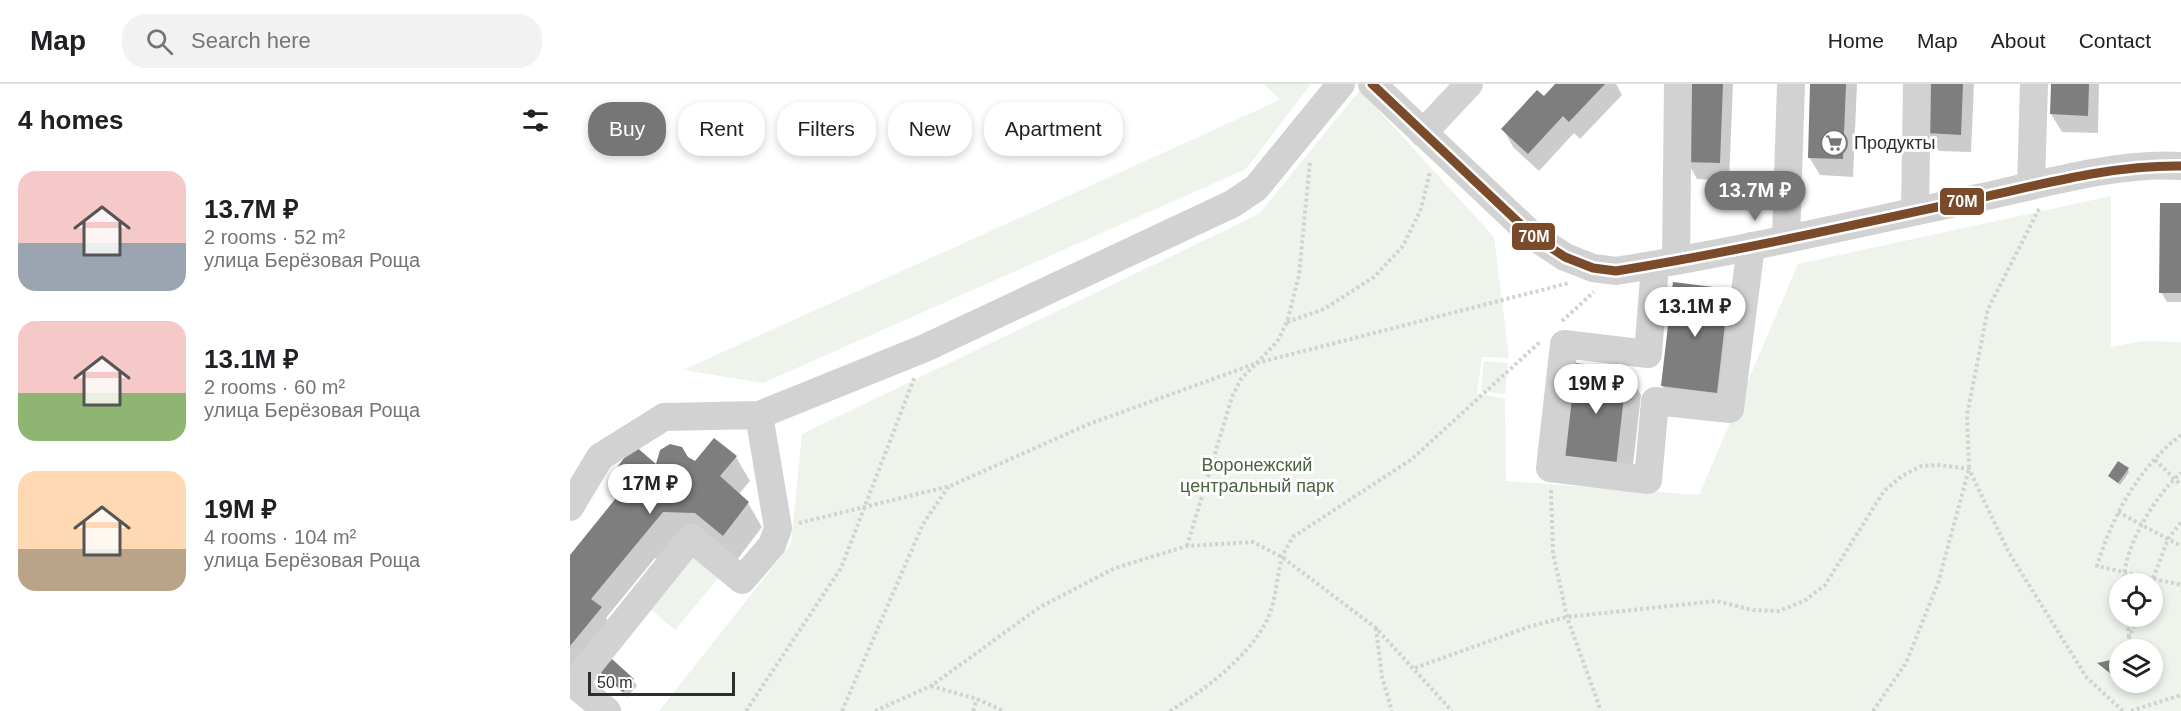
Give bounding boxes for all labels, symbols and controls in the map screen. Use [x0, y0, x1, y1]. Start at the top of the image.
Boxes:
search box [122, 14, 542, 68]
text: Map [30, 25, 86, 56]
icon: search [143, 25, 176, 58]
text: Search here [191, 28, 311, 53]
text: Home [1828, 29, 1884, 52]
text: Map [1917, 29, 1958, 52]
text: About [1991, 29, 2046, 52]
text: Contact [2079, 29, 2151, 52]
chip: Buy [588, 102, 666, 156]
chip: Rent [678, 102, 765, 156]
chip: Filters [777, 102, 876, 156]
chip: New [888, 102, 972, 156]
chip: Apartment [984, 102, 1123, 156]
icon: filters [519, 104, 552, 137]
text: 4 homes [18, 105, 124, 135]
supermarket icon: Продукты [1819, 128, 1849, 158]
place label: Продукты [1854, 133, 1935, 153]
pin: 13.7M ₽ [1700, 171, 1810, 222]
text: 13.7M ₽ [1719, 179, 1791, 201]
line badge: 70М [1939, 187, 1985, 216]
text: 70М [1946, 193, 1978, 210]
text: 13.7M ₽ [204, 194, 299, 224]
icon: home [66, 195, 138, 267]
line badge: 70М [1511, 222, 1556, 251]
text: 2 rooms · 52 m² [204, 226, 345, 248]
text: 70М [1518, 228, 1550, 245]
text: улица Берёзовая Роща [204, 249, 420, 271]
pin: 13.1M ₽ [1640, 287, 1750, 338]
text: 13.1M ₽ [1659, 295, 1731, 317]
text: 13.1M ₽ [204, 344, 299, 374]
icon: home [66, 345, 138, 417]
pin: 19M ₽ [1554, 364, 1638, 415]
text: 19M ₽ [1568, 372, 1624, 394]
text: 2 rooms · 60 m² [204, 376, 345, 398]
text: улица Берёзовая Роща [204, 399, 420, 421]
park label: Воронежский центральный парк [1180, 455, 1334, 496]
pin: 17M ₽ [608, 464, 692, 515]
text: 17M ₽ [622, 472, 678, 494]
text: 19M ₽ [204, 494, 277, 524]
icon: home [66, 495, 138, 567]
text: 4 rooms · 104 m² [204, 526, 356, 548]
text: улица Берёзовая Роща [204, 549, 420, 571]
map controls [2109, 573, 2163, 693]
button: locate [2109, 573, 2163, 627]
button: layers [2109, 639, 2163, 693]
scale bar [588, 669, 735, 696]
text: 50 m [597, 674, 633, 691]

